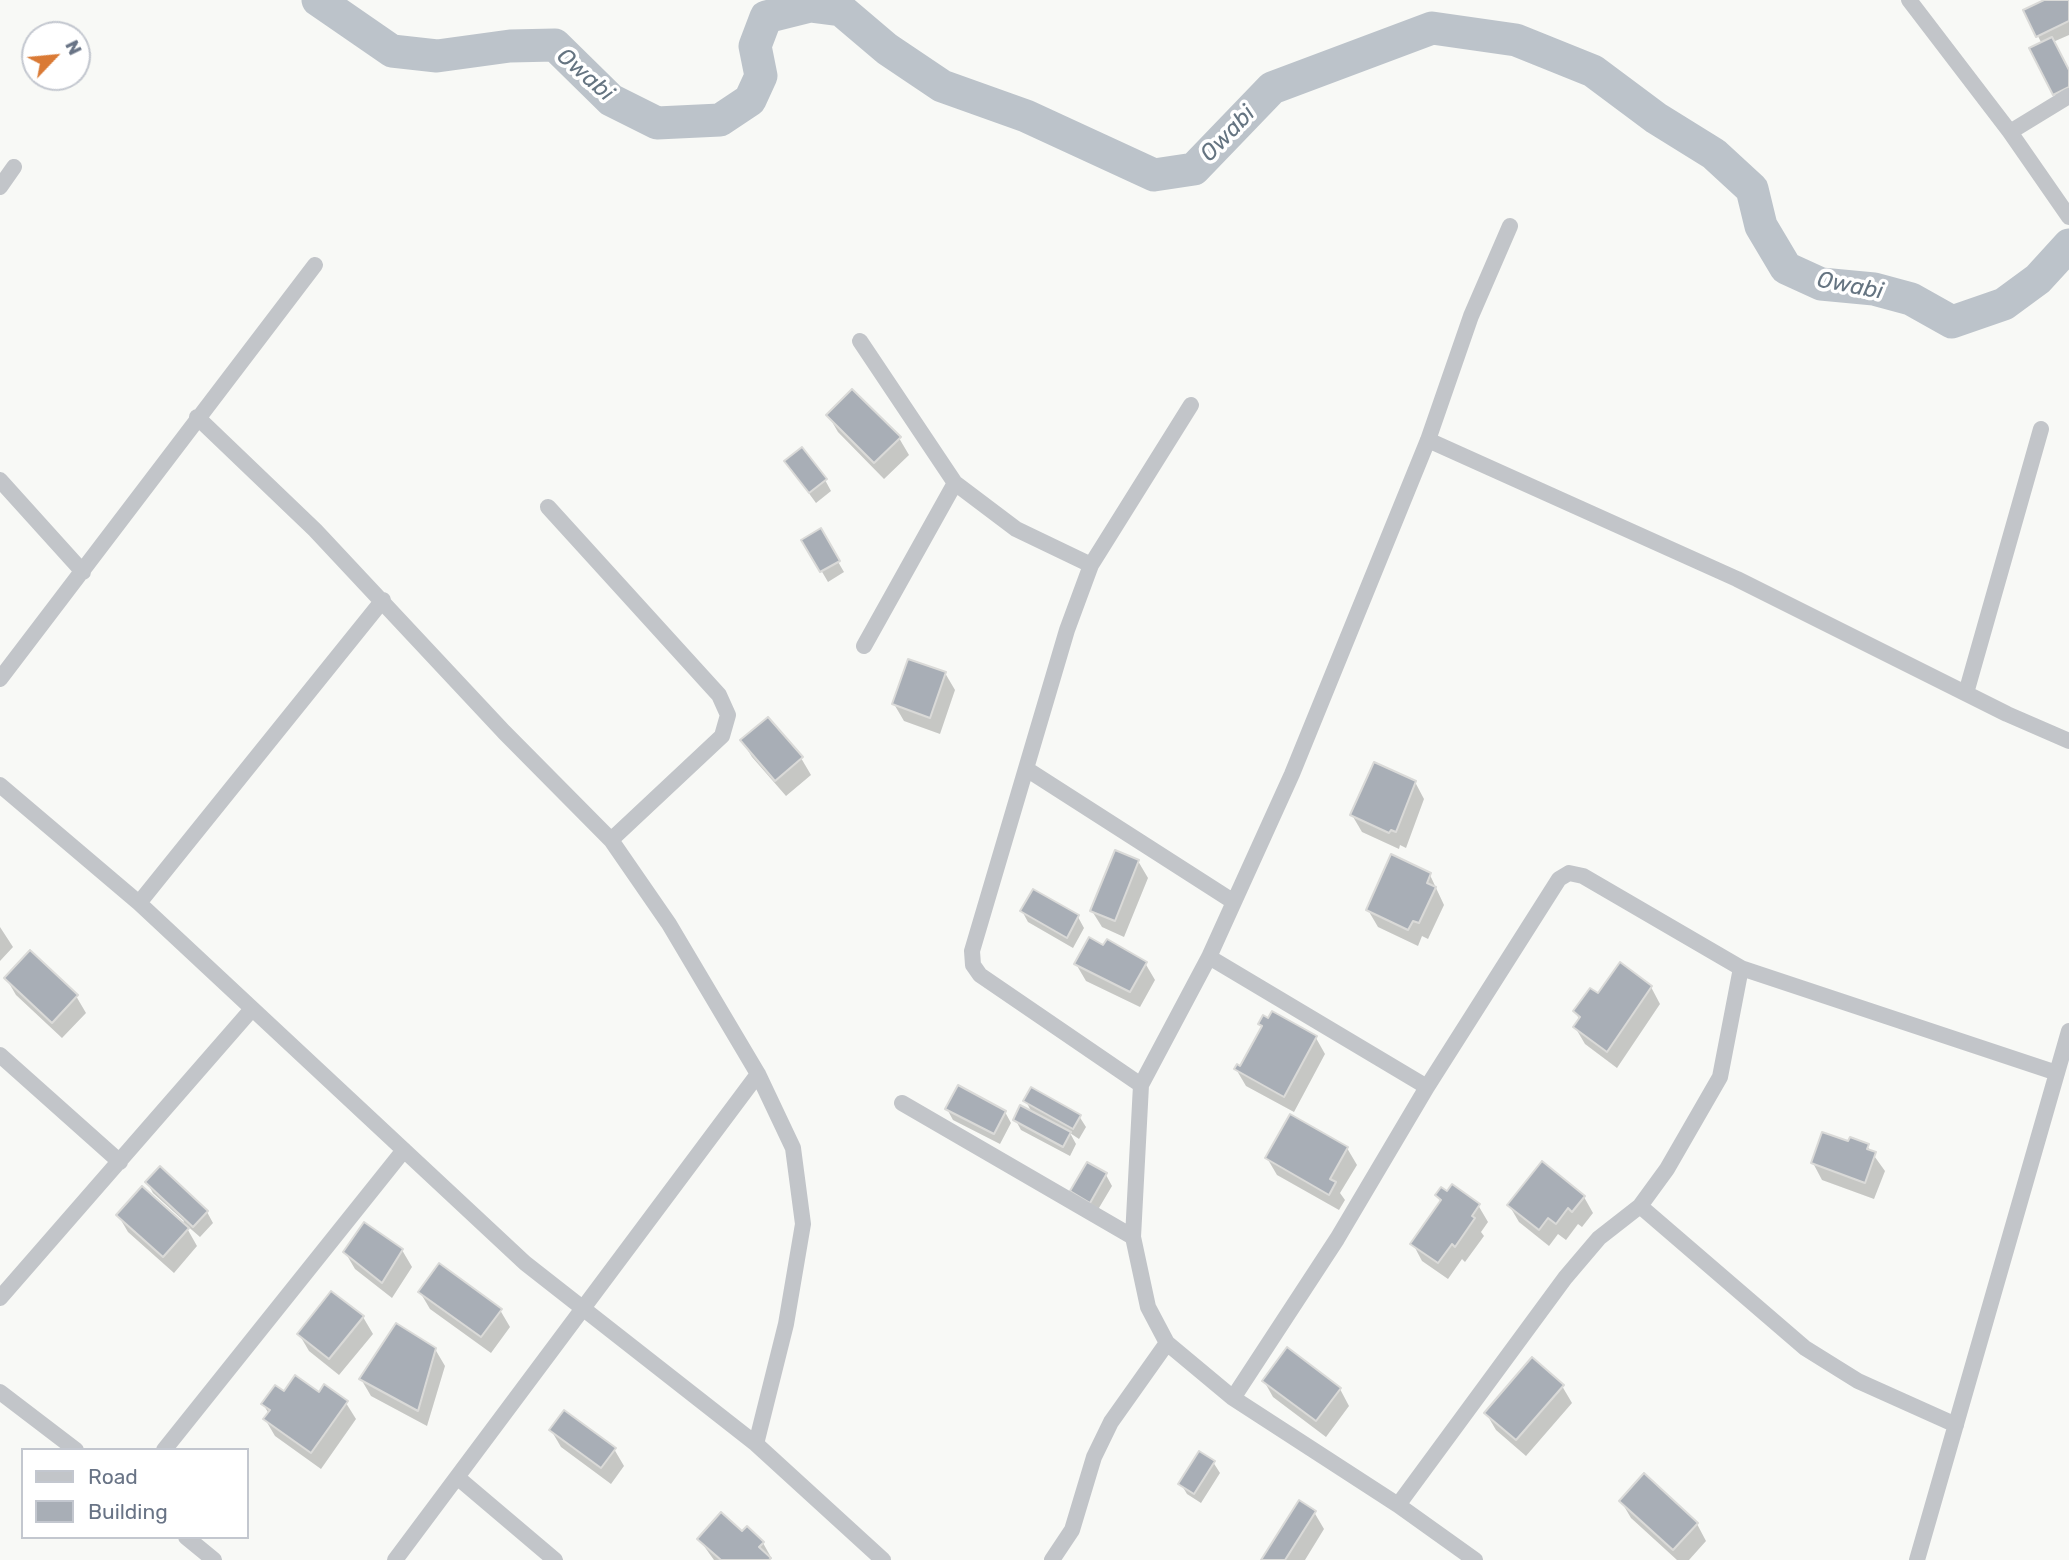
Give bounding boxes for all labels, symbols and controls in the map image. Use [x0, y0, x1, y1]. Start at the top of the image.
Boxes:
north arrow [21, 21, 91, 91]
text: N [60, 36, 87, 59]
water label: Owabi [551, 43, 619, 107]
water label: Owabi [1195, 100, 1261, 168]
water label: Owabi [1815, 266, 1885, 306]
legend [21, 1448, 248, 1539]
text: Road [88, 1464, 138, 1489]
text: Building [88, 1499, 168, 1524]

